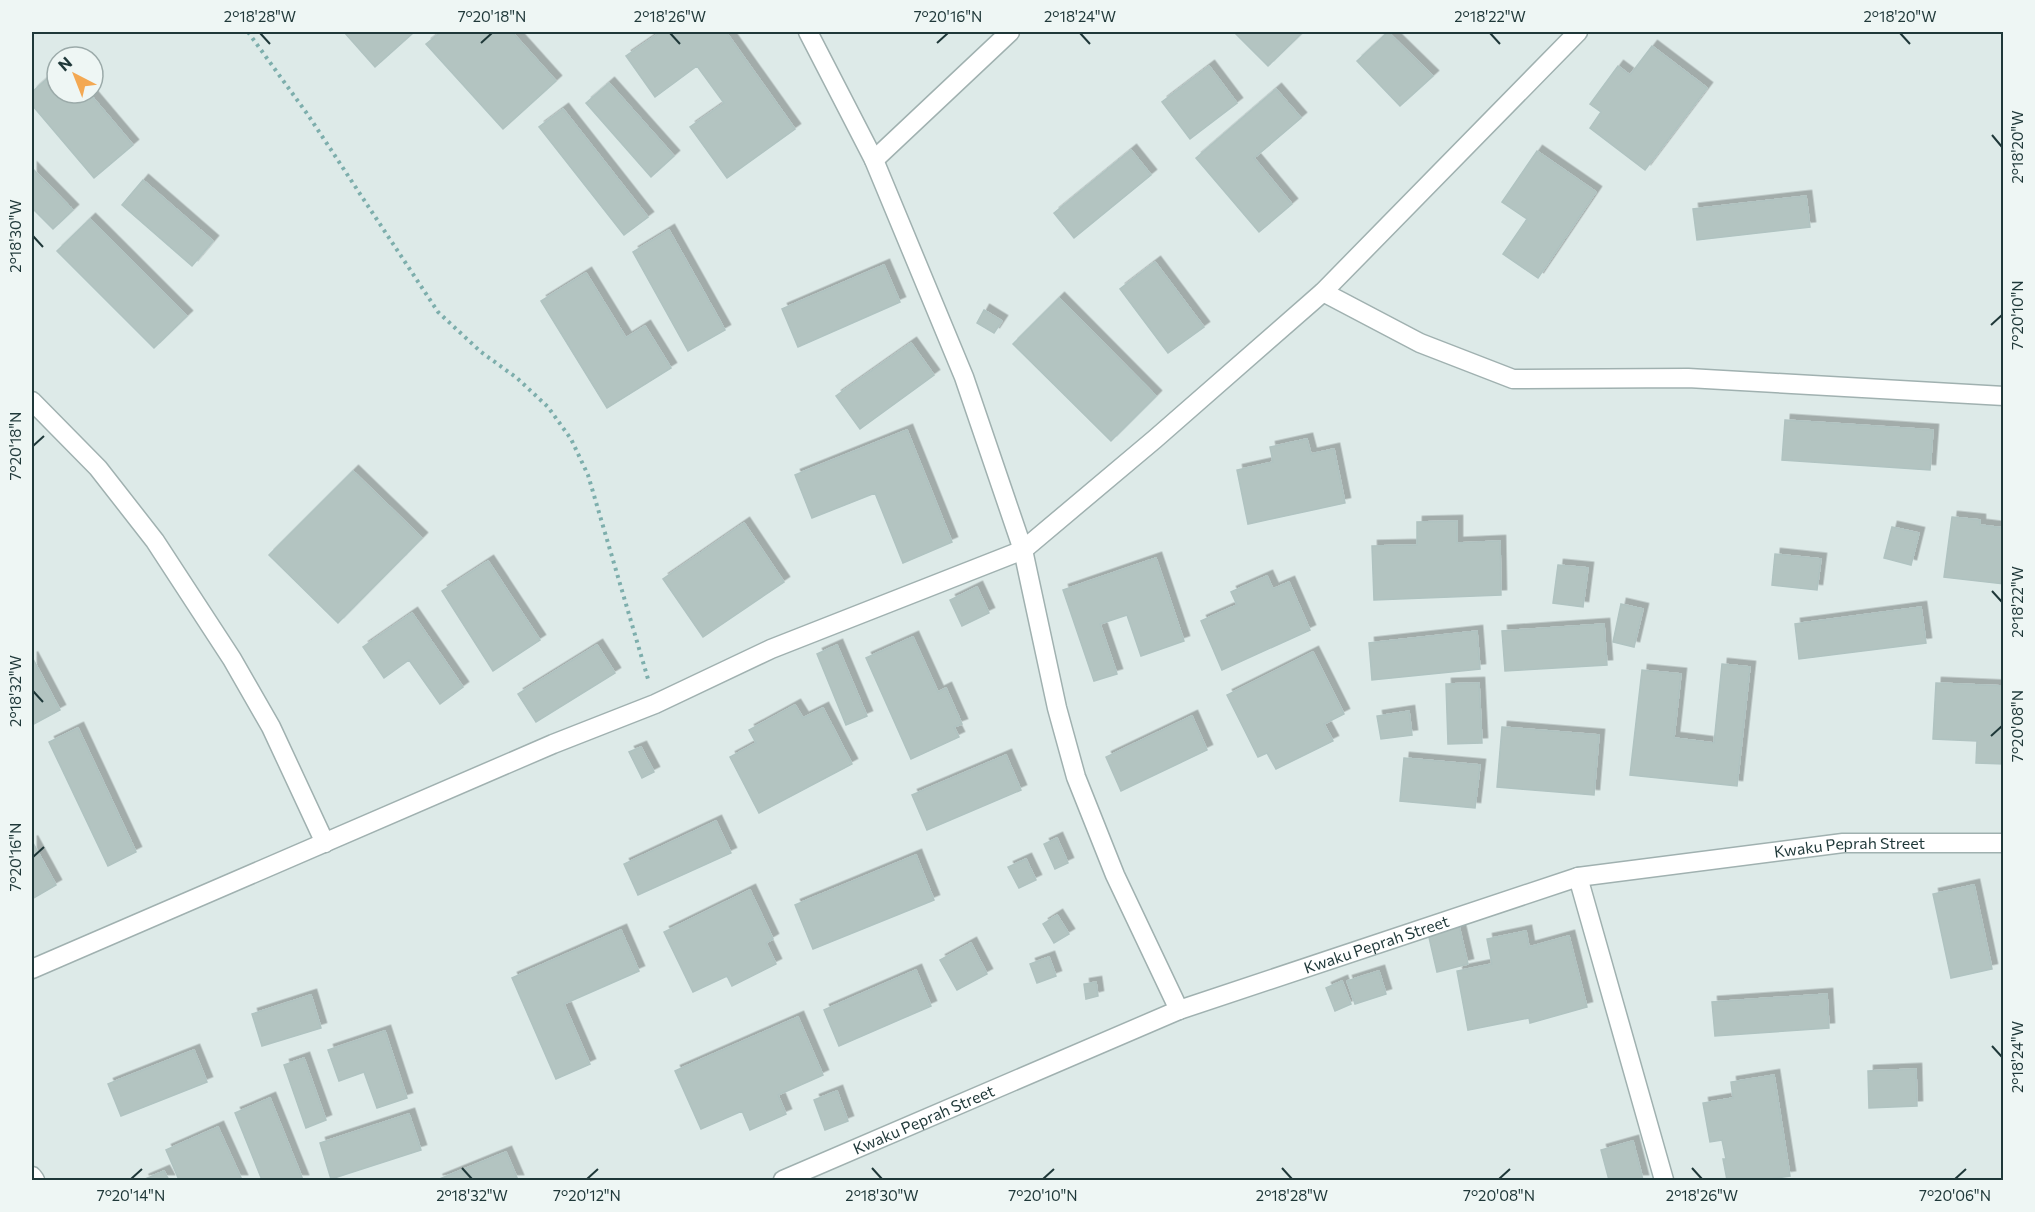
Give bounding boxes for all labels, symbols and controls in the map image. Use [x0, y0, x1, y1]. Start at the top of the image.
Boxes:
text: 2°18'28"W [224, 7, 296, 25]
text: 7°20'18"N [458, 7, 526, 25]
text: 2°18'26"W [634, 7, 706, 25]
text: 7°20'16"N [914, 7, 982, 25]
text: 2°18'24"W [1044, 7, 1116, 25]
text: 2°18'22"W [1454, 7, 1526, 25]
text: 2°18'20"W [1864, 7, 1936, 25]
north arrow [45, 45, 105, 105]
text: N [54, 52, 75, 75]
text: 2°18'20"W [2008, 111, 2026, 183]
text: 2°18'30"W [6, 199, 24, 273]
text: 7°20'10"N [2008, 280, 2026, 350]
text: 7°20'18"N [6, 412, 24, 480]
text: 2°18'22"W [2008, 566, 2026, 638]
text: 2°18'32"W [6, 655, 24, 727]
text: 7°20'08"N [2008, 690, 2026, 762]
text: 7°20'16"N [6, 823, 24, 891]
street label: Kwaku Peprah Street [1773, 833, 1926, 861]
street label: Kwaku Peprah Street [1301, 911, 1452, 977]
text: 2°18'24"W [2008, 1021, 2026, 1093]
street label: Kwaku Peprah Street [850, 1080, 997, 1158]
text: 7°20'14"N [97, 1186, 165, 1204]
text: 2°18'32"W [436, 1186, 508, 1204]
text: 7°20'12"N [553, 1186, 621, 1204]
text: 2°18'30"W [845, 1186, 919, 1204]
text: 7°20'10"N [1008, 1186, 1078, 1204]
text: 2°18'28"W [1256, 1186, 1328, 1204]
text: 7°20'08"N [1463, 1186, 1535, 1204]
text: 2°18'26"W [1666, 1186, 1738, 1204]
text: 7°20'06"N [1919, 1186, 1991, 1204]

